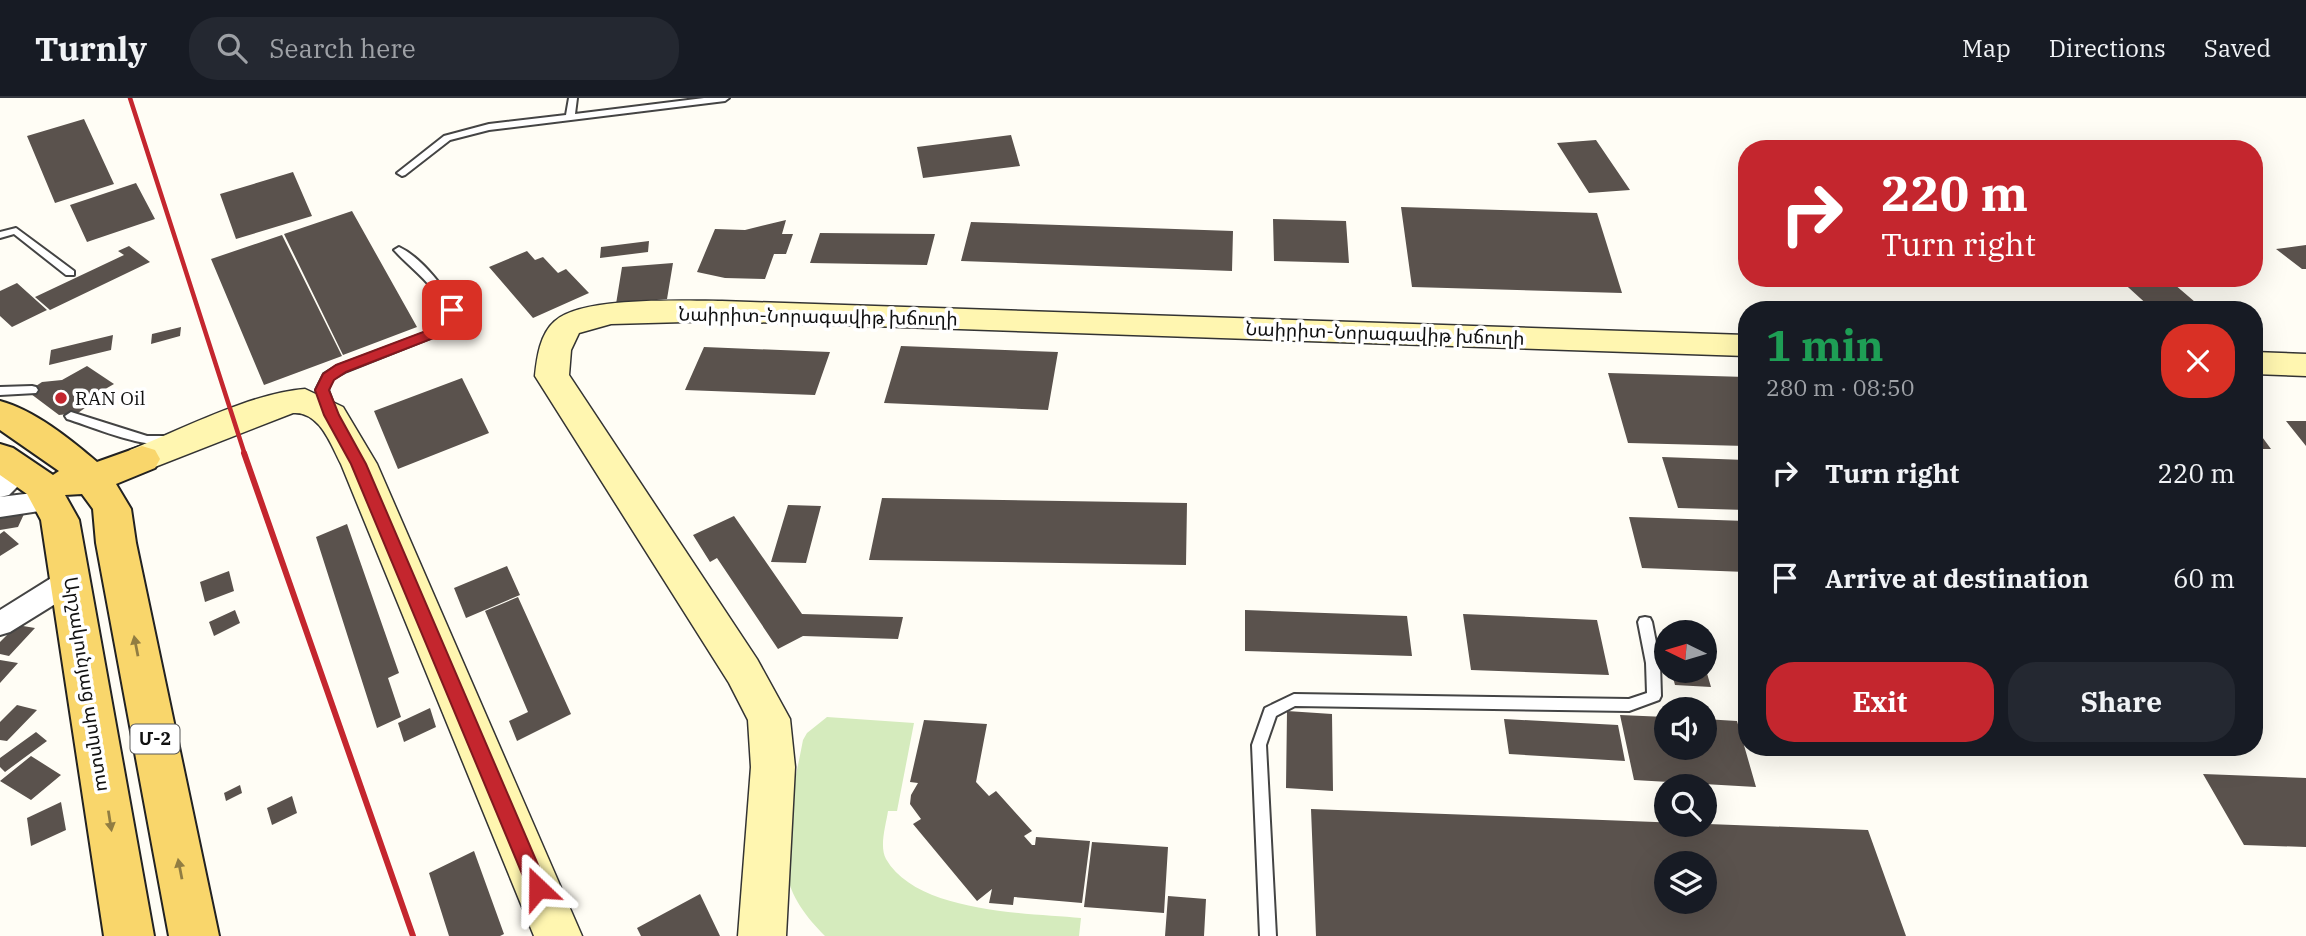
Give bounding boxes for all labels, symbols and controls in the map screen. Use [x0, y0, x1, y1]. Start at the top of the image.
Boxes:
search box [189, 17, 679, 80]
text: Turnly [35, 27, 147, 70]
icon: search [213, 29, 251, 67]
text: Search here [269, 31, 416, 65]
text: Map [1962, 32, 2011, 64]
text: Directions [2049, 32, 2166, 64]
text: Saved [2204, 32, 2271, 64]
text: 220 m [1881, 161, 2028, 224]
icon: right [1766, 168, 1857, 259]
text: Turn right [1881, 223, 2036, 265]
pin [422, 280, 482, 340]
icon: arrive [433, 291, 471, 329]
street label: Նաիրիտ-Նորագավիթ խճուղի [678, 302, 958, 330]
street label: Նաիրիտ-Նորագավիթ խճուղի [1245, 316, 1525, 350]
text: 1 min [1766, 318, 1884, 373]
button: close [2161, 324, 2235, 398]
text: 280 m · 08:50 [1766, 372, 1915, 402]
place label: RAN Oil [75, 386, 146, 410]
marker: RAN Oil [53, 390, 69, 406]
icon: right [1766, 454, 1804, 492]
text: Turn right [1825, 456, 1959, 490]
text: 220 m [2157, 456, 2235, 490]
icon: arrive [1766, 559, 1804, 597]
text: Arrive at destination [1825, 561, 2089, 595]
text: 60 m [2173, 561, 2235, 595]
street label: Արշակունյաց պողոտա [59, 575, 117, 793]
north arrow [1654, 620, 1717, 682]
map controls [1654, 620, 1717, 914]
one-way arrow [131, 635, 142, 657]
button: Exit [1766, 662, 1994, 742]
button: Share [2008, 662, 2235, 742]
button: sound [1654, 697, 1717, 760]
road number: Մ-2 [130, 724, 180, 754]
button: search [1654, 774, 1717, 837]
one-way arrow [105, 810, 116, 832]
position arrow [501, 851, 575, 925]
button: layers [1654, 851, 1717, 914]
one-way arrow [175, 858, 186, 880]

